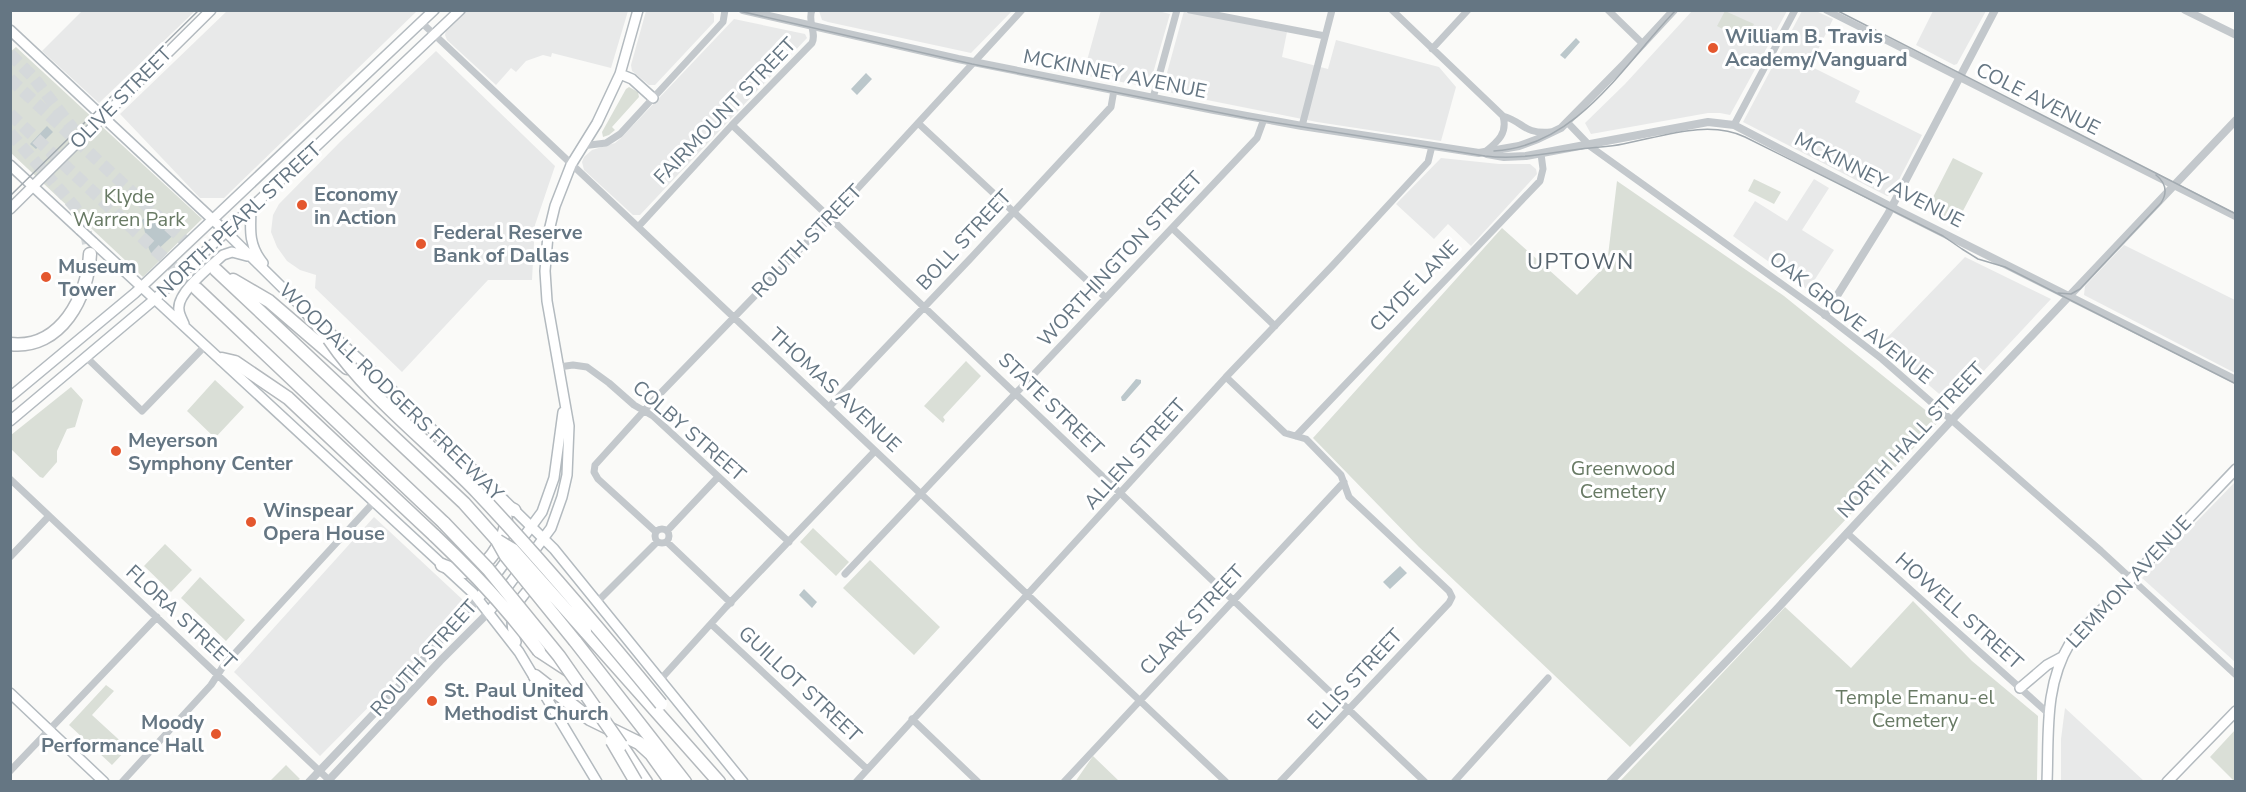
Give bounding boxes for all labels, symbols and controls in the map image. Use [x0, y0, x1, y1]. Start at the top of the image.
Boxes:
place label: William B. Travis Academy/Vanguard [1725, 23, 1907, 73]
street label: FAIRMOUNT STREET [648, 32, 802, 190]
street label: OLIVE STREET [64, 41, 178, 155]
marker: William B. Travis Academy/Vanguard [1706, 41, 1720, 55]
street label: MCKINNEY AVENUE [1021, 43, 1209, 105]
street label: COLE AVENUE [1971, 56, 2105, 142]
street label: MCKINNEY AVENUE [1790, 126, 1968, 234]
street label: NORTH PEARL STREET [151, 136, 327, 304]
street label: WORTHINGTON STREET [1032, 166, 1208, 352]
street label: ROUTH STREET [746, 178, 868, 304]
place label: Economy in Action [314, 181, 398, 231]
park label: Klyde Warren Park [73, 183, 186, 233]
street label: BOLL STREET [910, 184, 1018, 296]
marker: Economy in Action [295, 198, 309, 212]
place label: Federal Reserve Bank of Dallas [433, 219, 583, 269]
street label: CLYDE LANE [1364, 234, 1464, 338]
marker: Federal Reserve Bank of Dallas [414, 237, 428, 251]
street label: OAK GROVE AVENUE [1764, 246, 1938, 390]
district label: UPTOWN [1527, 247, 1635, 277]
place label: Museum Tower [58, 253, 137, 303]
marker: Museum Tower [39, 270, 53, 284]
street label: WOODALL RODGERS FREEWAY [273, 277, 510, 508]
street label: THOMAS AVENUE [763, 322, 907, 458]
street label: STATE STREET [992, 347, 1110, 461]
street label: NORTH HALL STREET [1831, 356, 1991, 524]
street label: COLBY STREET [627, 374, 751, 488]
street label: ALLEN STREET [1078, 393, 1192, 515]
place label: Meyerson Symphony Center [128, 427, 293, 477]
marker: Meyerson Symphony Center [109, 444, 123, 458]
park label: Greenwood Cemetery [1571, 455, 1675, 505]
place label: Winspear Opera House [263, 497, 385, 547]
street label: LEMMON AVENUE [2060, 510, 2198, 654]
marker: Winspear Opera House [244, 515, 258, 529]
street label: HOWELL STREET [1889, 546, 2029, 676]
street label: FLORA STREET [120, 559, 242, 675]
street label: CLARK STREET [1134, 559, 1250, 681]
street label: ROUTH STREET [364, 594, 484, 722]
street label: GUILLOT STREET [733, 620, 867, 748]
street label: ELLIS STREET [1301, 623, 1409, 735]
place label: St. Paul United Methodist Church [444, 677, 609, 727]
park label: Temple Emanu-el Cemetery [1836, 684, 1994, 734]
marker: St. Paul United Methodist Church [425, 694, 439, 708]
place label: Moody Performance Hall [41, 709, 205, 759]
marker: Moody Performance Hall [209, 727, 223, 741]

